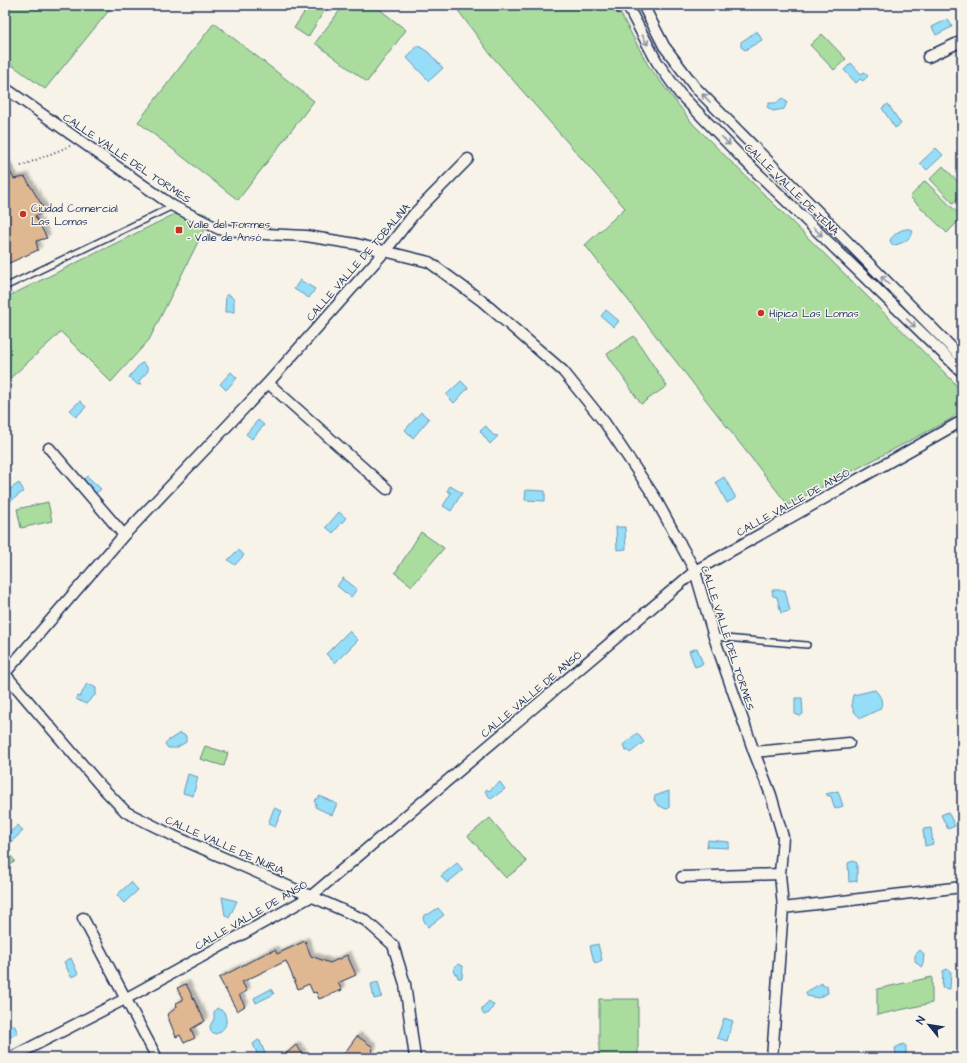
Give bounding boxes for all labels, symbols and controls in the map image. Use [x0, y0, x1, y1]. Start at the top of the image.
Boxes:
one-way arrow [641, 34, 649, 46]
one-way arrow [701, 93, 711, 103]
street label: CALLE VALLE DEL TORMES [60, 110, 194, 207]
one-way arrow [721, 136, 730, 146]
street label: CALLE VALLE DE TENA [741, 140, 842, 239]
street label: CALLE VALLE DE TOBALINA [303, 200, 414, 324]
place label: Ciudad Comercial Las Lomas [31, 201, 118, 229]
marker: Ciudad Comercial Las Lomas [18, 209, 28, 219]
place label: Valle del Tormes - Valle de Ansó [187, 217, 271, 245]
marker: Valle del Tormes - Valle de Ansó [174, 225, 184, 235]
one-way arrow [813, 227, 823, 237]
one-way arrow [881, 275, 890, 285]
place label: Hípica Las Lomas [769, 306, 859, 321]
marker: Hípica Las Lomas [756, 308, 766, 318]
one-way arrow [906, 318, 916, 328]
street label: CALLE VALLE DE ANSÓ [734, 465, 853, 540]
street label: CALLE VALLE DEL TORMES [697, 564, 758, 713]
street label: CALLE VALLE DE ANSÓ [478, 647, 585, 741]
street label: CALLE VALLE DE NURIA [163, 812, 287, 878]
street label: CALLE VALLE DE ANSÓ [192, 877, 311, 954]
north arrow [909, 1005, 949, 1045]
text: N [913, 1013, 929, 1027]

